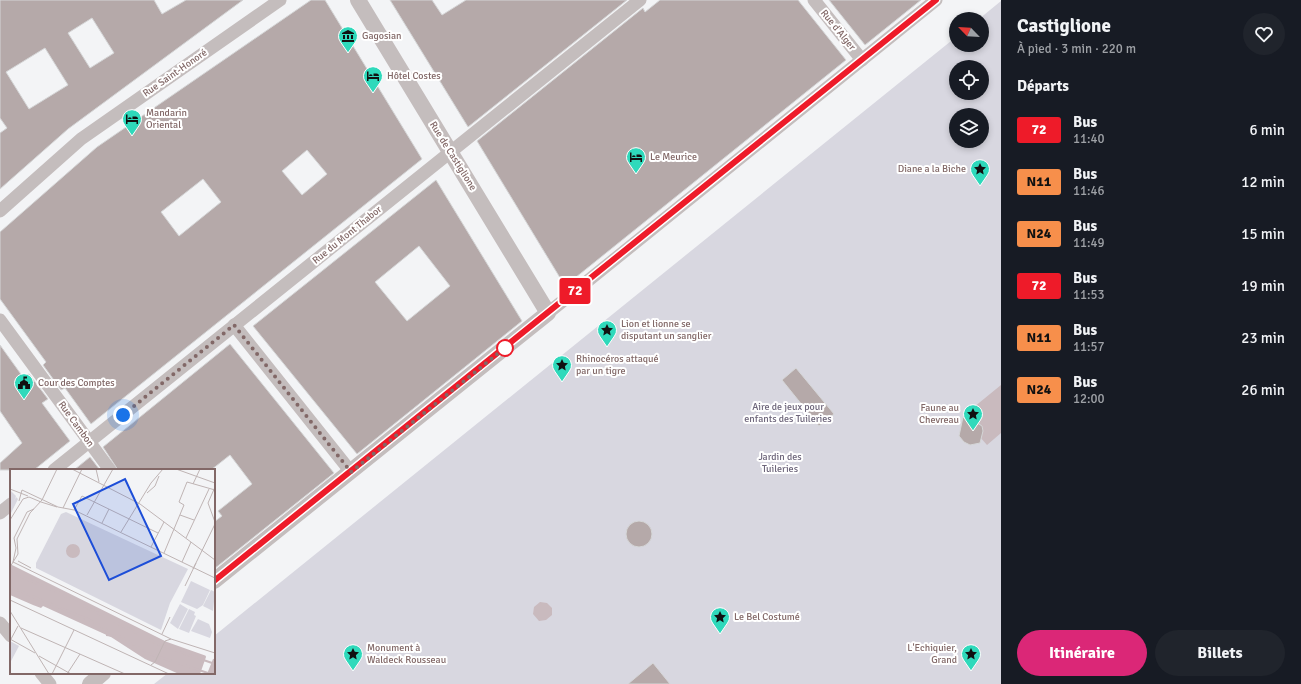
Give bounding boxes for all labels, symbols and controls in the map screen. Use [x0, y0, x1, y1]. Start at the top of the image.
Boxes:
street label: Rue d'Alger [818, 7, 858, 53]
north arrow [949, 12, 989, 52]
map controls [949, 12, 989, 148]
button: heart [1243, 13, 1285, 55]
text: Castiglione [1017, 14, 1111, 38]
museum icon: Gagosian [337, 25, 359, 53]
place label: Gagosian [362, 30, 402, 42]
text: À pied · 3 min · 220 m [1017, 41, 1136, 57]
street label: Rue Saint-Honoré [141, 46, 209, 100]
button: locate [949, 60, 989, 100]
hotel icon: Hôtel Costes [362, 65, 384, 93]
place label: Hôtel Costes [387, 70, 441, 82]
text: Départs [1017, 77, 1069, 95]
place label: Mandarin Oriental [146, 107, 187, 131]
hotel icon: Mandarin Oriental [121, 108, 143, 136]
button: layers [949, 108, 989, 148]
text: Bus [1073, 113, 1097, 131]
street label: Rue de Castiglione [427, 119, 479, 193]
text: 72 [1031, 121, 1047, 138]
text: 6 min [1249, 121, 1285, 139]
text: 11:40 [1073, 131, 1105, 147]
hotel icon: Le Meurice [625, 146, 647, 174]
place label: Le Meurice [650, 151, 697, 163]
place icon: Diane a la Biche [969, 158, 991, 186]
place label: Diane a la Biche [898, 163, 966, 175]
text: Bus [1073, 165, 1097, 183]
text: N11 [1027, 173, 1051, 190]
text: 12 min [1241, 173, 1285, 191]
text: 11:46 [1073, 183, 1105, 199]
street label: Rue du Mont Thabor [310, 203, 384, 267]
text: Bus [1073, 217, 1097, 235]
text: N24 [1027, 225, 1051, 242]
text: 15 min [1241, 225, 1285, 243]
text: 11:49 [1073, 235, 1105, 251]
text: Bus [1073, 269, 1097, 287]
text: 72 [1031, 277, 1047, 294]
text: 19 min [1241, 277, 1285, 295]
line badge: 72 [557, 278, 593, 304]
text: 72 [567, 282, 583, 299]
text: 11:53 [1073, 287, 1105, 303]
place label: Lion et lionne se disputant un sanglier [621, 318, 712, 342]
place icon: Lion et lionne se disputant un sanglier [596, 319, 618, 347]
text: Bus [1073, 321, 1097, 339]
text: N11 [1027, 329, 1051, 346]
text: 23 min [1241, 329, 1285, 347]
unlabelled marker [496, 339, 514, 357]
text: 11:57 [1073, 339, 1105, 355]
place label: Rhinocéros attaqué par un tigre [576, 353, 658, 377]
place icon: Rhinocéros attaqué par un tigre [551, 354, 573, 382]
public building icon: Cour des Comptes [13, 372, 35, 400]
text: Bus [1073, 373, 1097, 391]
place label: Cour des Comptes [38, 377, 115, 389]
text: N24 [1027, 381, 1051, 398]
text: 26 min [1241, 381, 1285, 399]
text: 12:00 [1073, 391, 1105, 407]
street label: Rue Cambon [55, 399, 97, 449]
park label: Aire de jeux pour enfants des Tuileries [744, 401, 832, 425]
place label: Faune au Chevreau [919, 402, 959, 426]
place icon: Faune au Chevreau [962, 403, 984, 431]
your location [113, 405, 133, 425]
park label: Jardin des Tuileries [758, 451, 802, 475]
inset map [10, 469, 215, 674]
place icon: Le Bel Costumé [709, 606, 731, 634]
place label: Le Bel Costumé [734, 611, 800, 623]
button: Itinéraire [1017, 630, 1147, 676]
button: Billets [1155, 630, 1285, 676]
place label: Monument à Waldeck Rousseau [367, 642, 446, 666]
place label: L'Echiquier, Grand [907, 642, 957, 666]
place icon: Monument à Waldeck Rousseau [342, 643, 364, 671]
place icon: L'Echiquier, Grand [960, 643, 982, 671]

